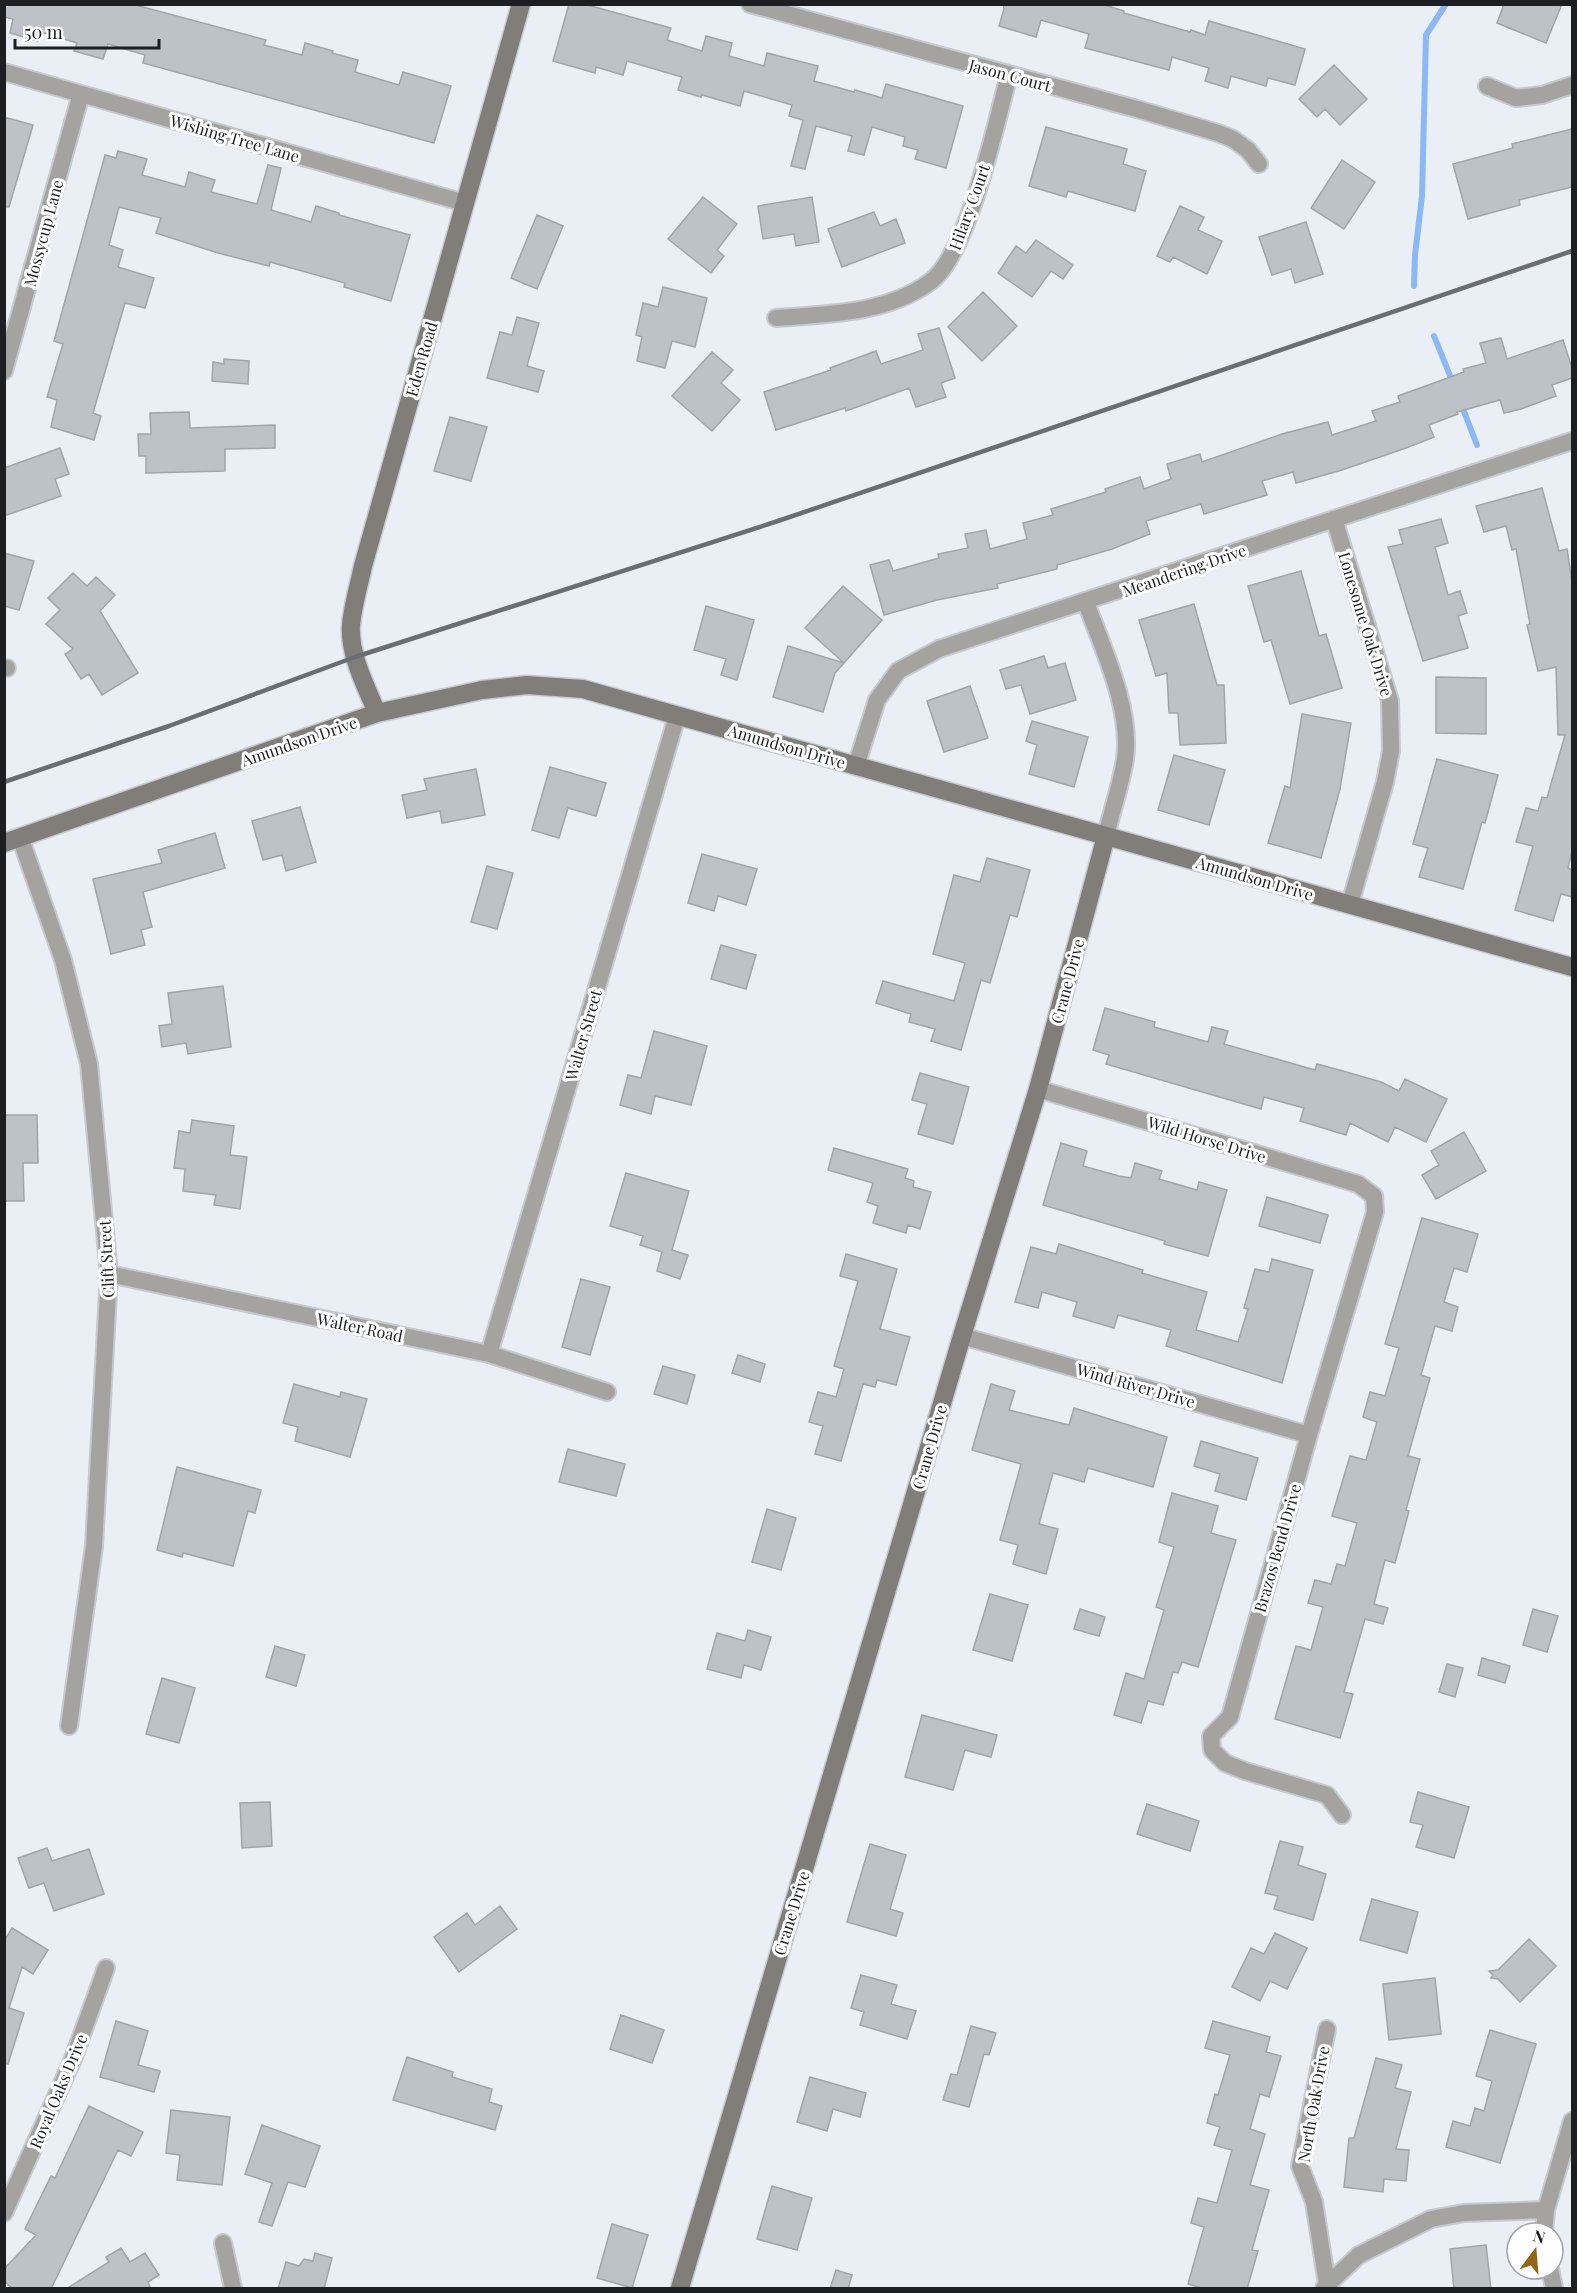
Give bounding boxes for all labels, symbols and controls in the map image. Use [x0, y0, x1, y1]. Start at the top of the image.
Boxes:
scale bar [15, 12, 159, 50]
text: 50 m [24, 20, 63, 44]
street label: Jason Court [966, 54, 1054, 96]
street label: Wishing Tree Lane [167, 109, 302, 166]
street label: Hilary Court [944, 161, 994, 253]
street label: Mossycup Lane [19, 177, 67, 289]
street label: Eden Road [400, 319, 442, 399]
street label: Meandering Drive [1119, 539, 1249, 601]
street label: Lonesome Oak Drive [1334, 549, 1398, 699]
street label: Amundson Drive [237, 711, 360, 771]
street label: Amundson Drive [725, 719, 848, 773]
street label: Amundson Drive [1193, 851, 1316, 905]
street label: Crane Drive [1046, 936, 1088, 1026]
street label: Walter Street [560, 987, 606, 1084]
street label: Wild Horse Drive [1144, 1111, 1269, 1167]
street label: Clift Street [93, 1219, 119, 1298]
street label: Walter Road [314, 1307, 405, 1346]
street label: Wind River Drive [1073, 1358, 1198, 1412]
street label: Crane Drive [907, 1402, 951, 1492]
street label: Brazos Bend Drive [1249, 1481, 1305, 1615]
street label: Crane Drive [768, 1868, 814, 1958]
street label: Royal Oaks Drive [24, 2031, 92, 2151]
street label: North Oak Drive [1292, 2044, 1334, 2164]
north arrow [1505, 2221, 1565, 2281]
text: N [1531, 2224, 1548, 2248]

